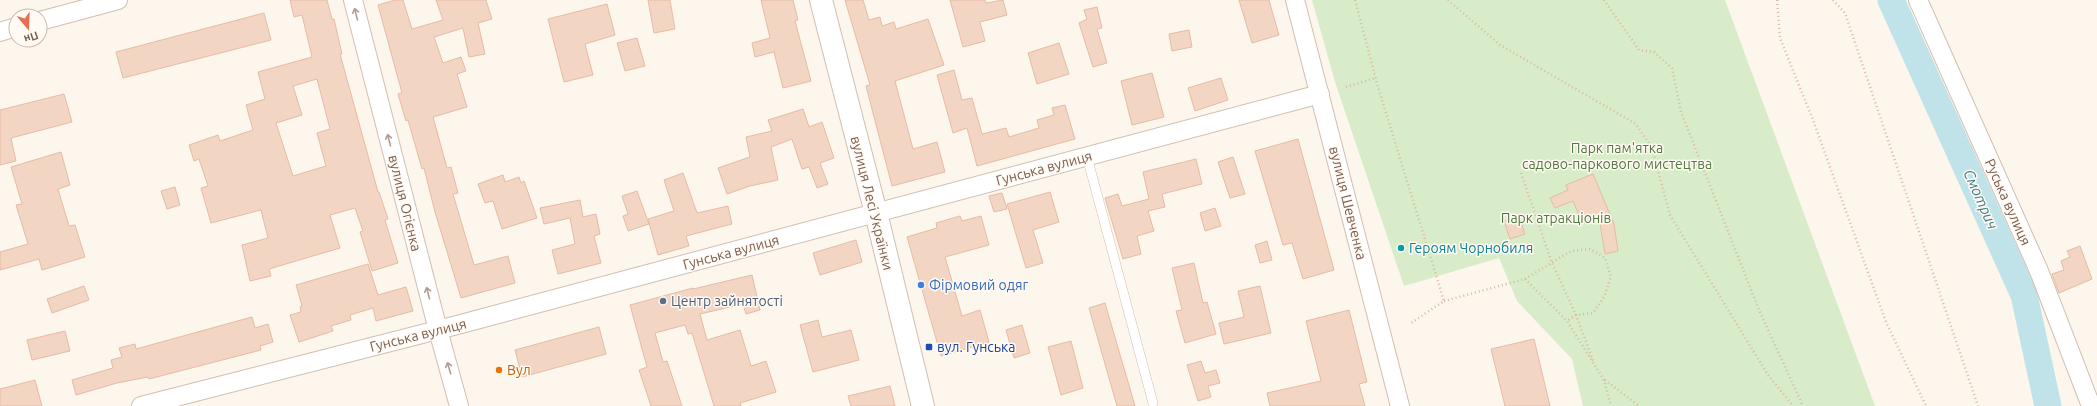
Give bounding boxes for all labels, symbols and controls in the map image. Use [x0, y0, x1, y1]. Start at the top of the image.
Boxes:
north arrow [8, 8, 48, 48]
one-way arrow [352, 8, 359, 21]
text: Пн [22, 29, 40, 45]
one-way arrow [384, 133, 392, 146]
street label: вулиця Лесі Українки [848, 134, 896, 272]
park label: Парк пам'ятка садово-паркового мистецтва [1522, 140, 1712, 172]
street label: вулиця Шевченка [1326, 145, 1370, 261]
street label: Гунська вулиця [994, 147, 1094, 189]
street label: вулиця Огієнка [385, 153, 425, 253]
street label: Руська вулиця [1982, 156, 2034, 248]
water label: Смотрич [1960, 166, 2002, 232]
park label: Парк атракціонів [1501, 210, 1611, 226]
street label: Гунська вулиця [681, 231, 781, 273]
place label: Героям Чорнобиля [1409, 240, 1533, 256]
marker: Героям Чорнобиля [1396, 243, 1406, 253]
place label: Фірмовий одяг [929, 277, 1028, 293]
marker: Фірмовий одяг [916, 280, 926, 290]
one-way arrow [424, 286, 431, 299]
place label: Центр зайнятості [671, 293, 783, 309]
marker: Центр зайнятості [658, 296, 668, 306]
street label: Гунська вулиця [368, 315, 468, 355]
place label: вул. Гунська [937, 339, 1015, 355]
marker: вул. Гунська [924, 342, 934, 352]
one-way arrow [445, 362, 452, 375]
place label: Вул [507, 362, 531, 378]
marker: Вул [494, 365, 504, 375]

